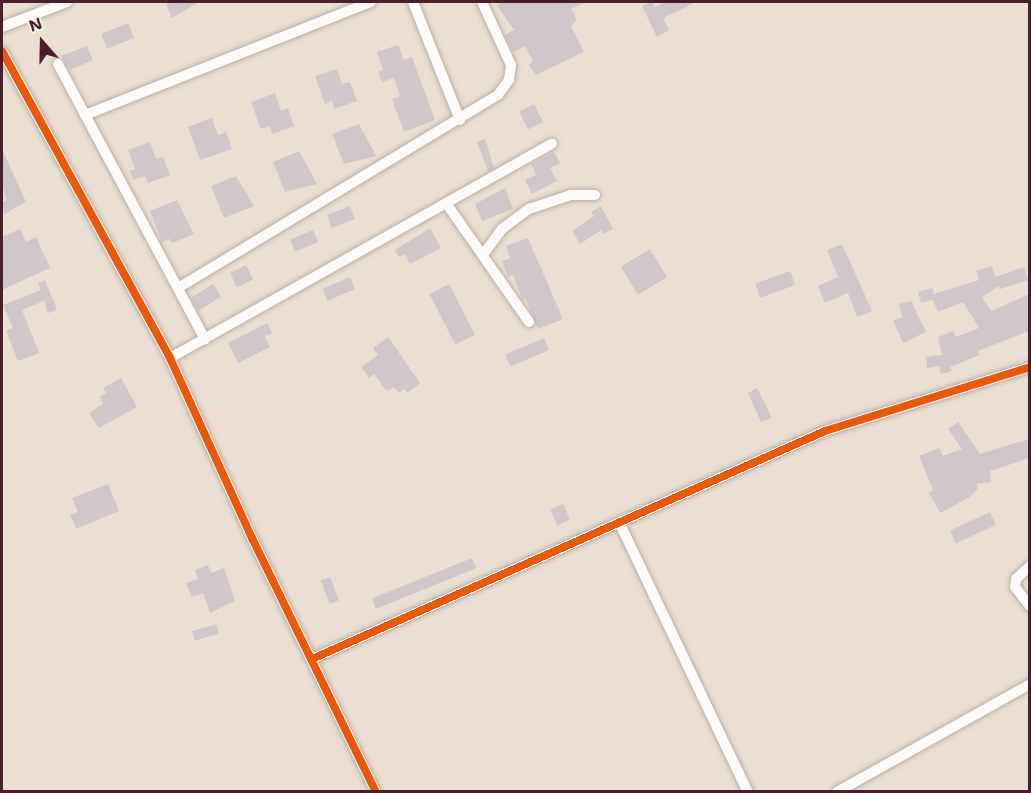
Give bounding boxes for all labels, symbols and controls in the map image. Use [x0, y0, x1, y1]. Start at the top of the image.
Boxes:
north arrow [12, 12, 72, 72]
text: N [26, 13, 45, 37]

